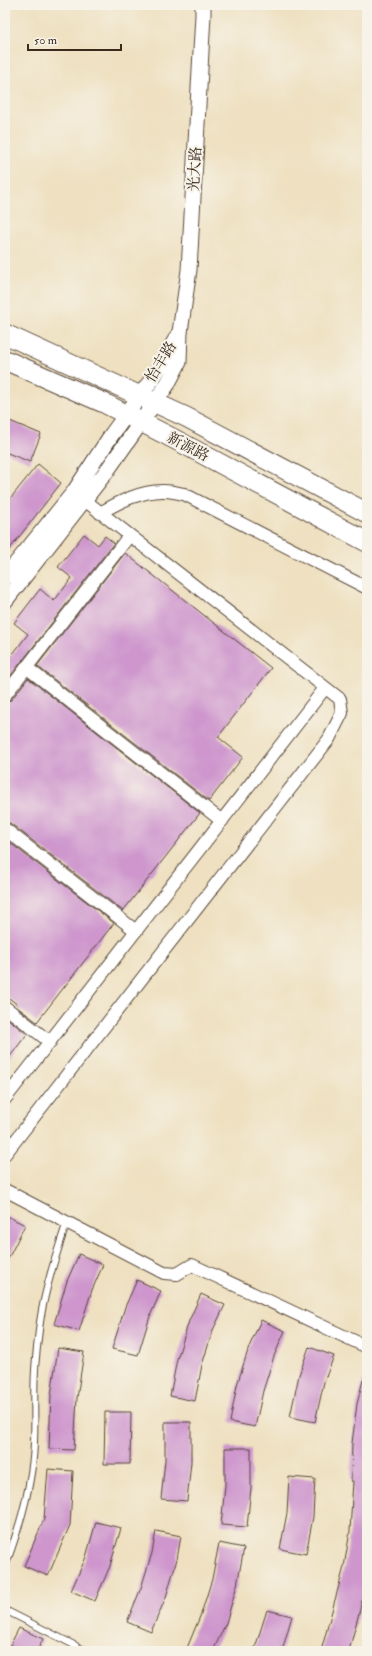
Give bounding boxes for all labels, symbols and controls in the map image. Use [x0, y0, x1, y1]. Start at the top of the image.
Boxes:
scale bar [28, 26, 121, 52]
text: 50 m [34, 33, 58, 48]
street label: 光大路 [184, 146, 206, 192]
street label: 怡丰路 [141, 338, 181, 386]
street label: 新源路 [164, 428, 212, 466]

